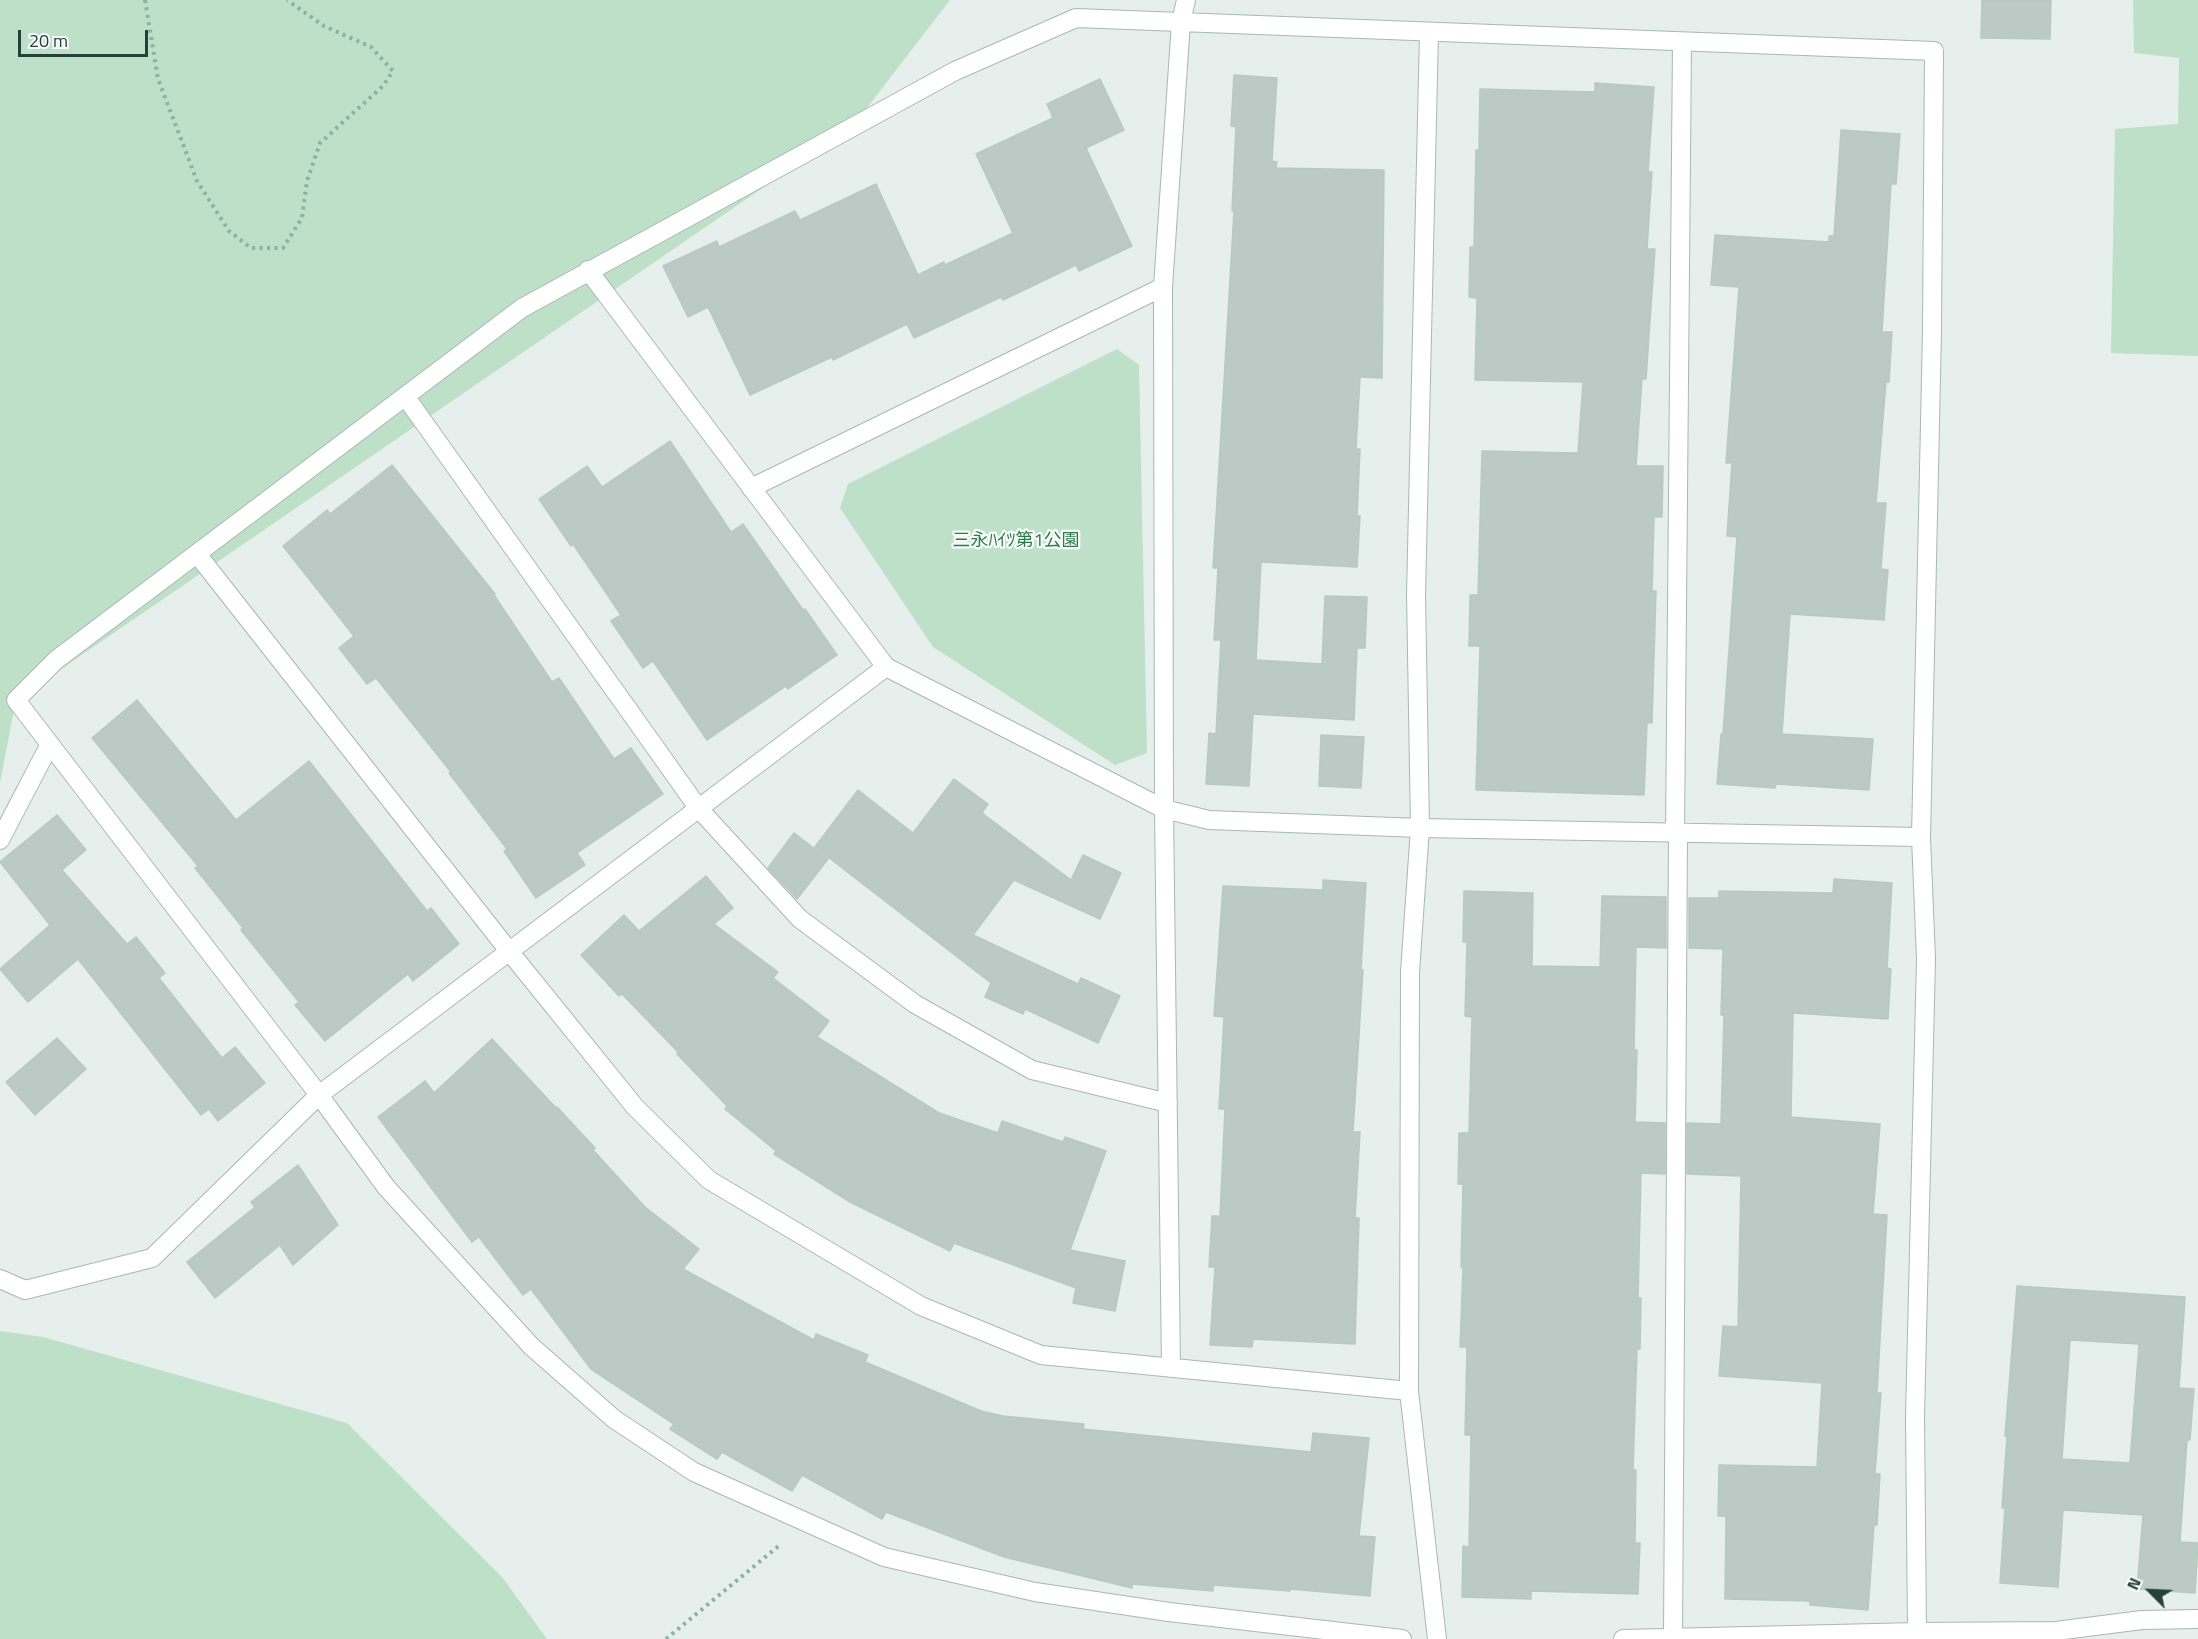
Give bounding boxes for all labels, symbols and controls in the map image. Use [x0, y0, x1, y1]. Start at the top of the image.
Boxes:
scale bar [21, 18, 152, 56]
text: 20 m [29, 27, 68, 54]
park label: 三永ﾊｲﾂ第1公園 [952, 531, 1080, 553]
north arrow [2120, 1561, 2180, 1621]
text: N [2120, 1574, 2147, 1594]

